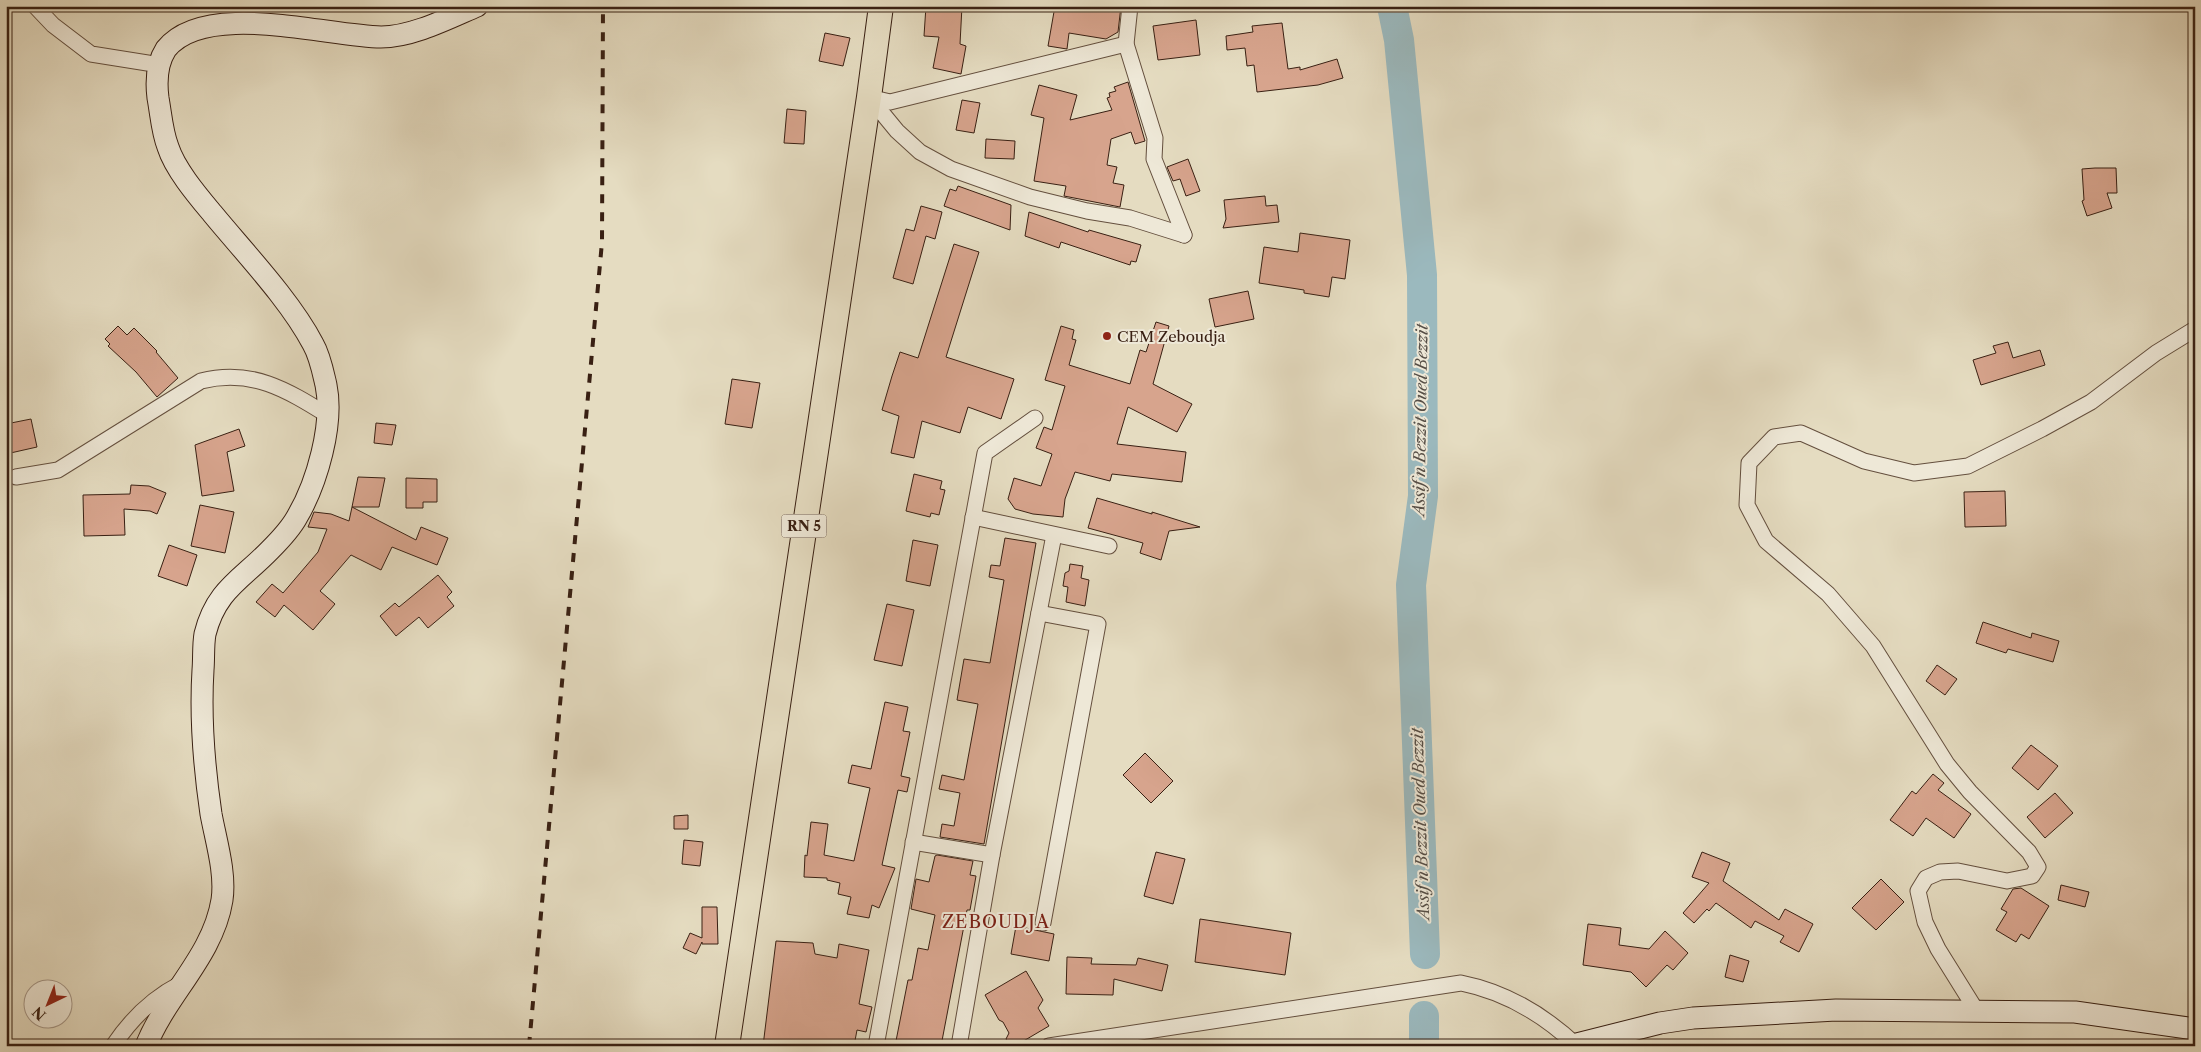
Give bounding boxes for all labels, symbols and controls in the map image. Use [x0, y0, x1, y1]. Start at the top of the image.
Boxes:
water label: Assif n Bezzit Oued Bezzit [1408, 322, 1432, 519]
place label: CEM Zeboudja [1117, 327, 1225, 346]
marker: CEM Zeboudja [1101, 330, 1113, 342]
road number: RN 5 [782, 514, 826, 538]
water label: Assif n Bezzit Oued Bezzit [1407, 726, 1433, 923]
district label: ZEBOUDJA [942, 911, 1050, 933]
north arrow [22, 980, 72, 1030]
text: N [29, 1003, 50, 1024]

